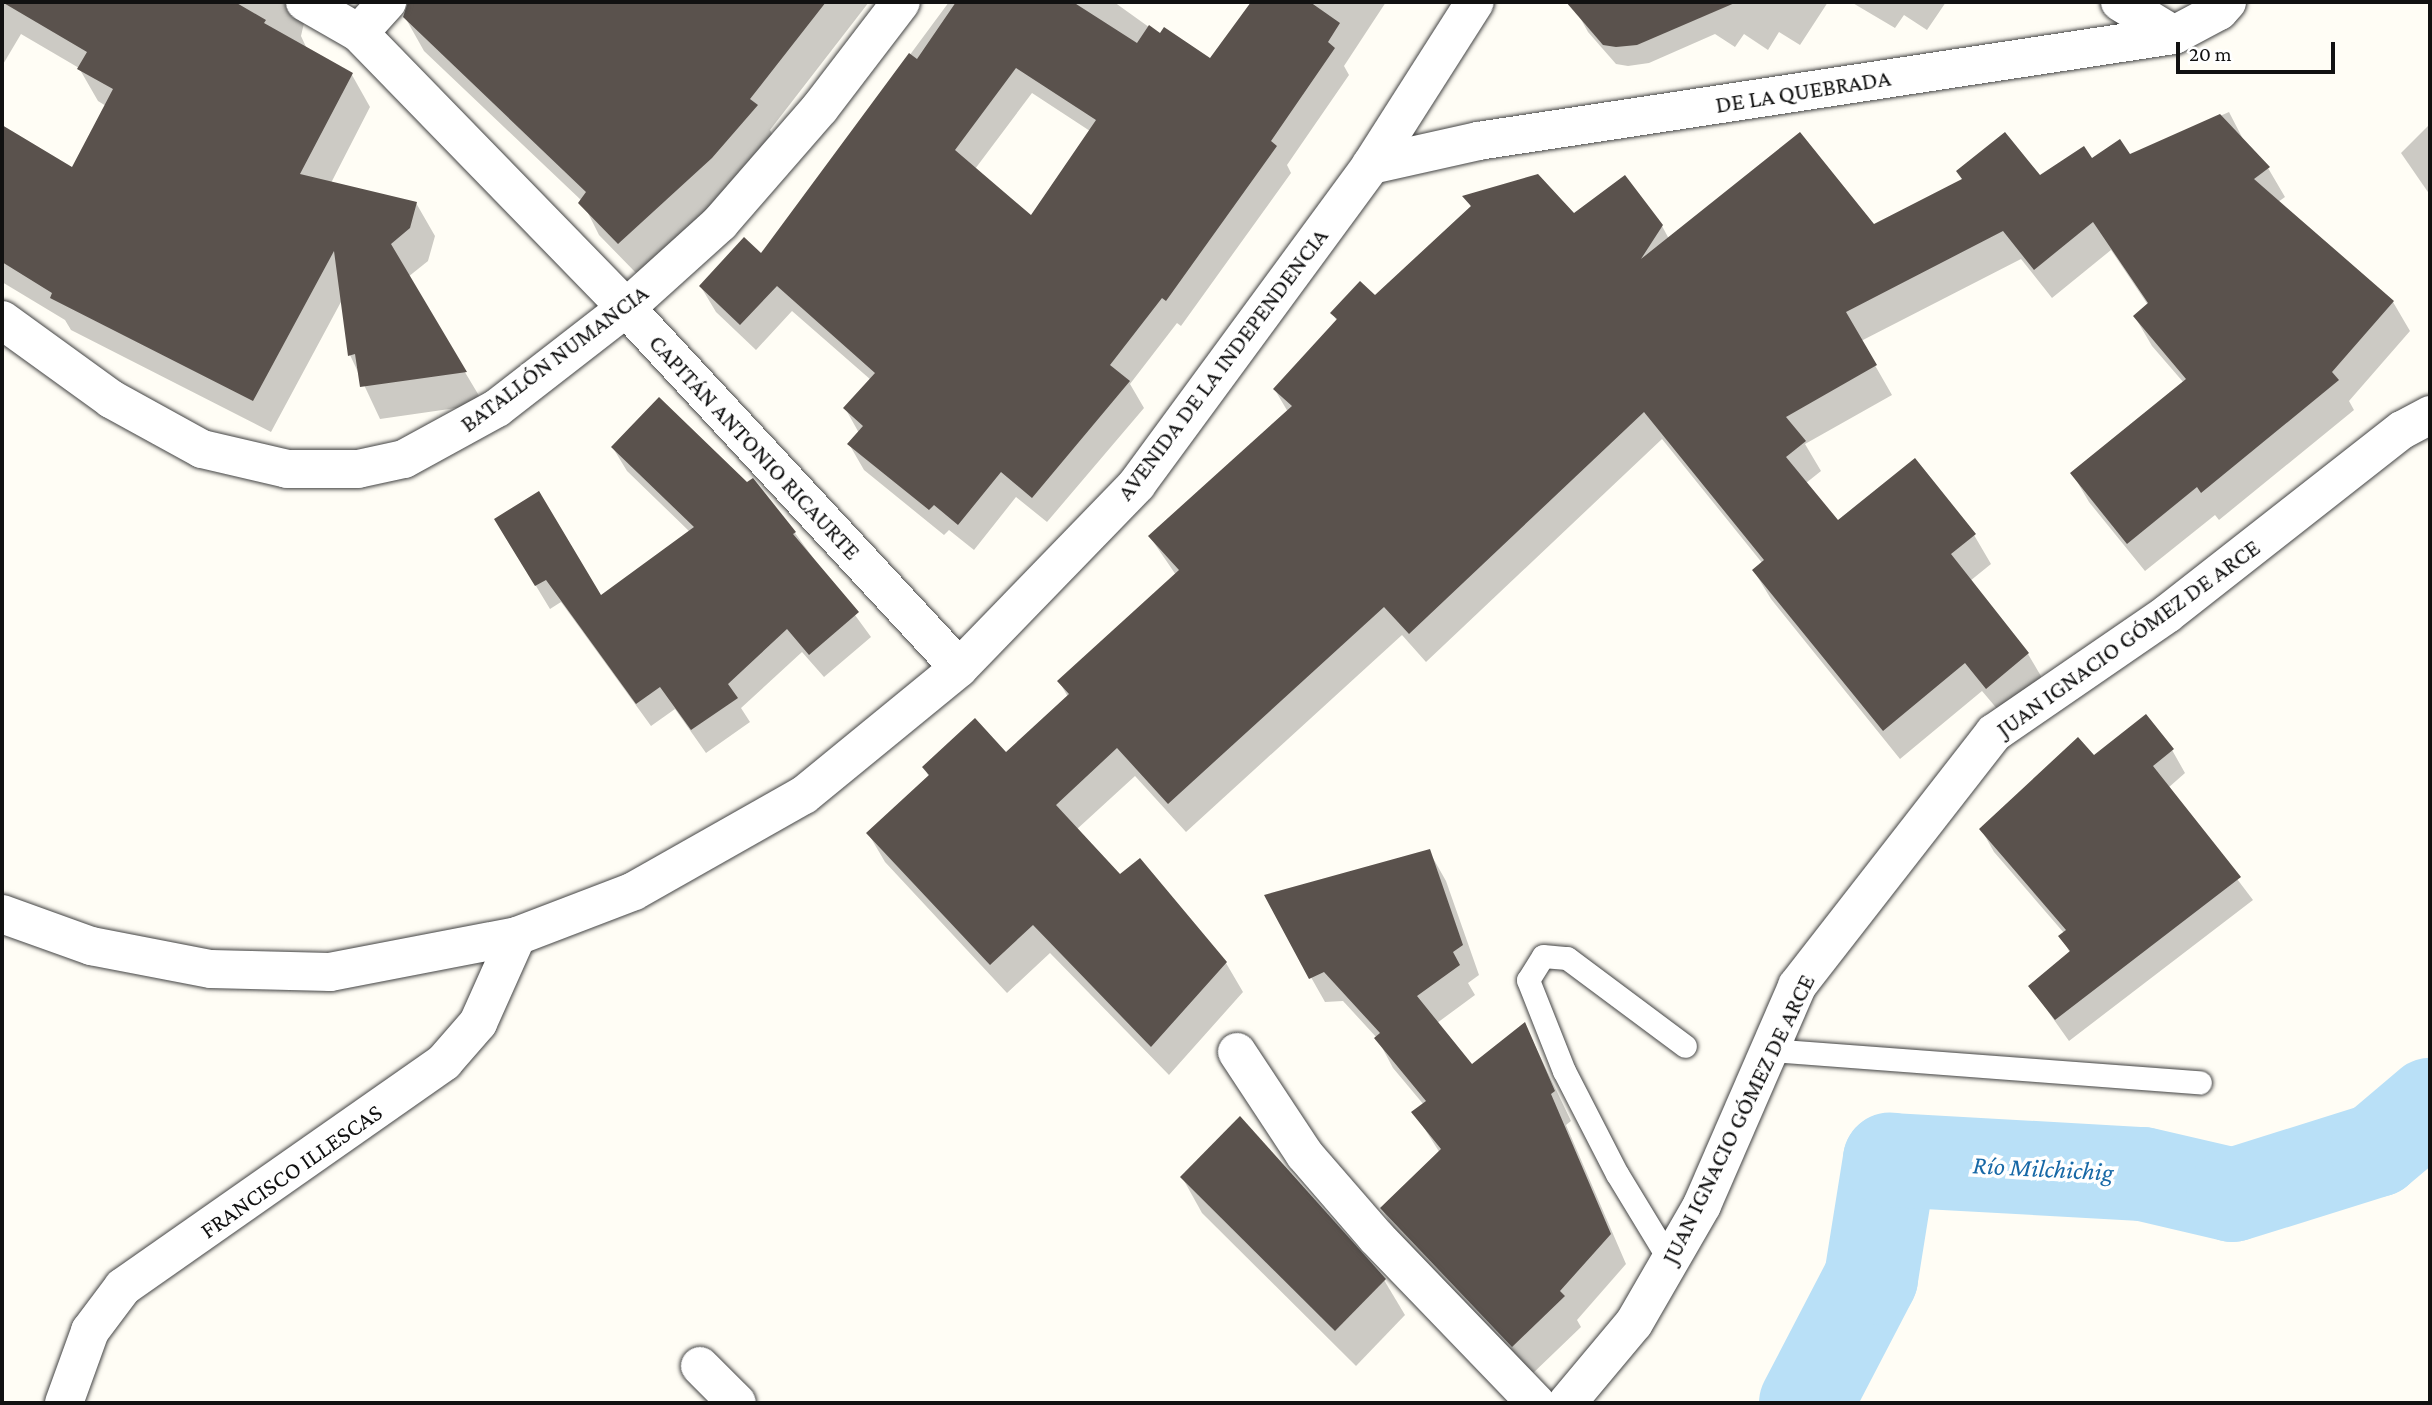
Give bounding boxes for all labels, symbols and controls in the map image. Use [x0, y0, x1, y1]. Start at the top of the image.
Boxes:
scale bar [2180, 28, 2339, 72]
text: 20 m [2189, 42, 2232, 66]
street label: DE LA QUEBRADA [1713, 63, 1893, 119]
street label: AVENIDA DE LA INDEPENDENCIA [1110, 222, 1334, 506]
street label: BATALLÓN NUMANCIA [454, 278, 654, 438]
street label: CAPITÁN ANTONIO RICAURTE [643, 328, 867, 566]
street label: JUAN IGNACIO GÓMEZ DE ARCE [1991, 533, 2265, 743]
street label: JUAN IGNACIO GÓMEZ DE ARCE [1655, 970, 1821, 1268]
street label: FRANCISCO ILLESCAS [195, 1097, 387, 1245]
water label: Río Milchichig [1972, 1150, 2114, 1188]

